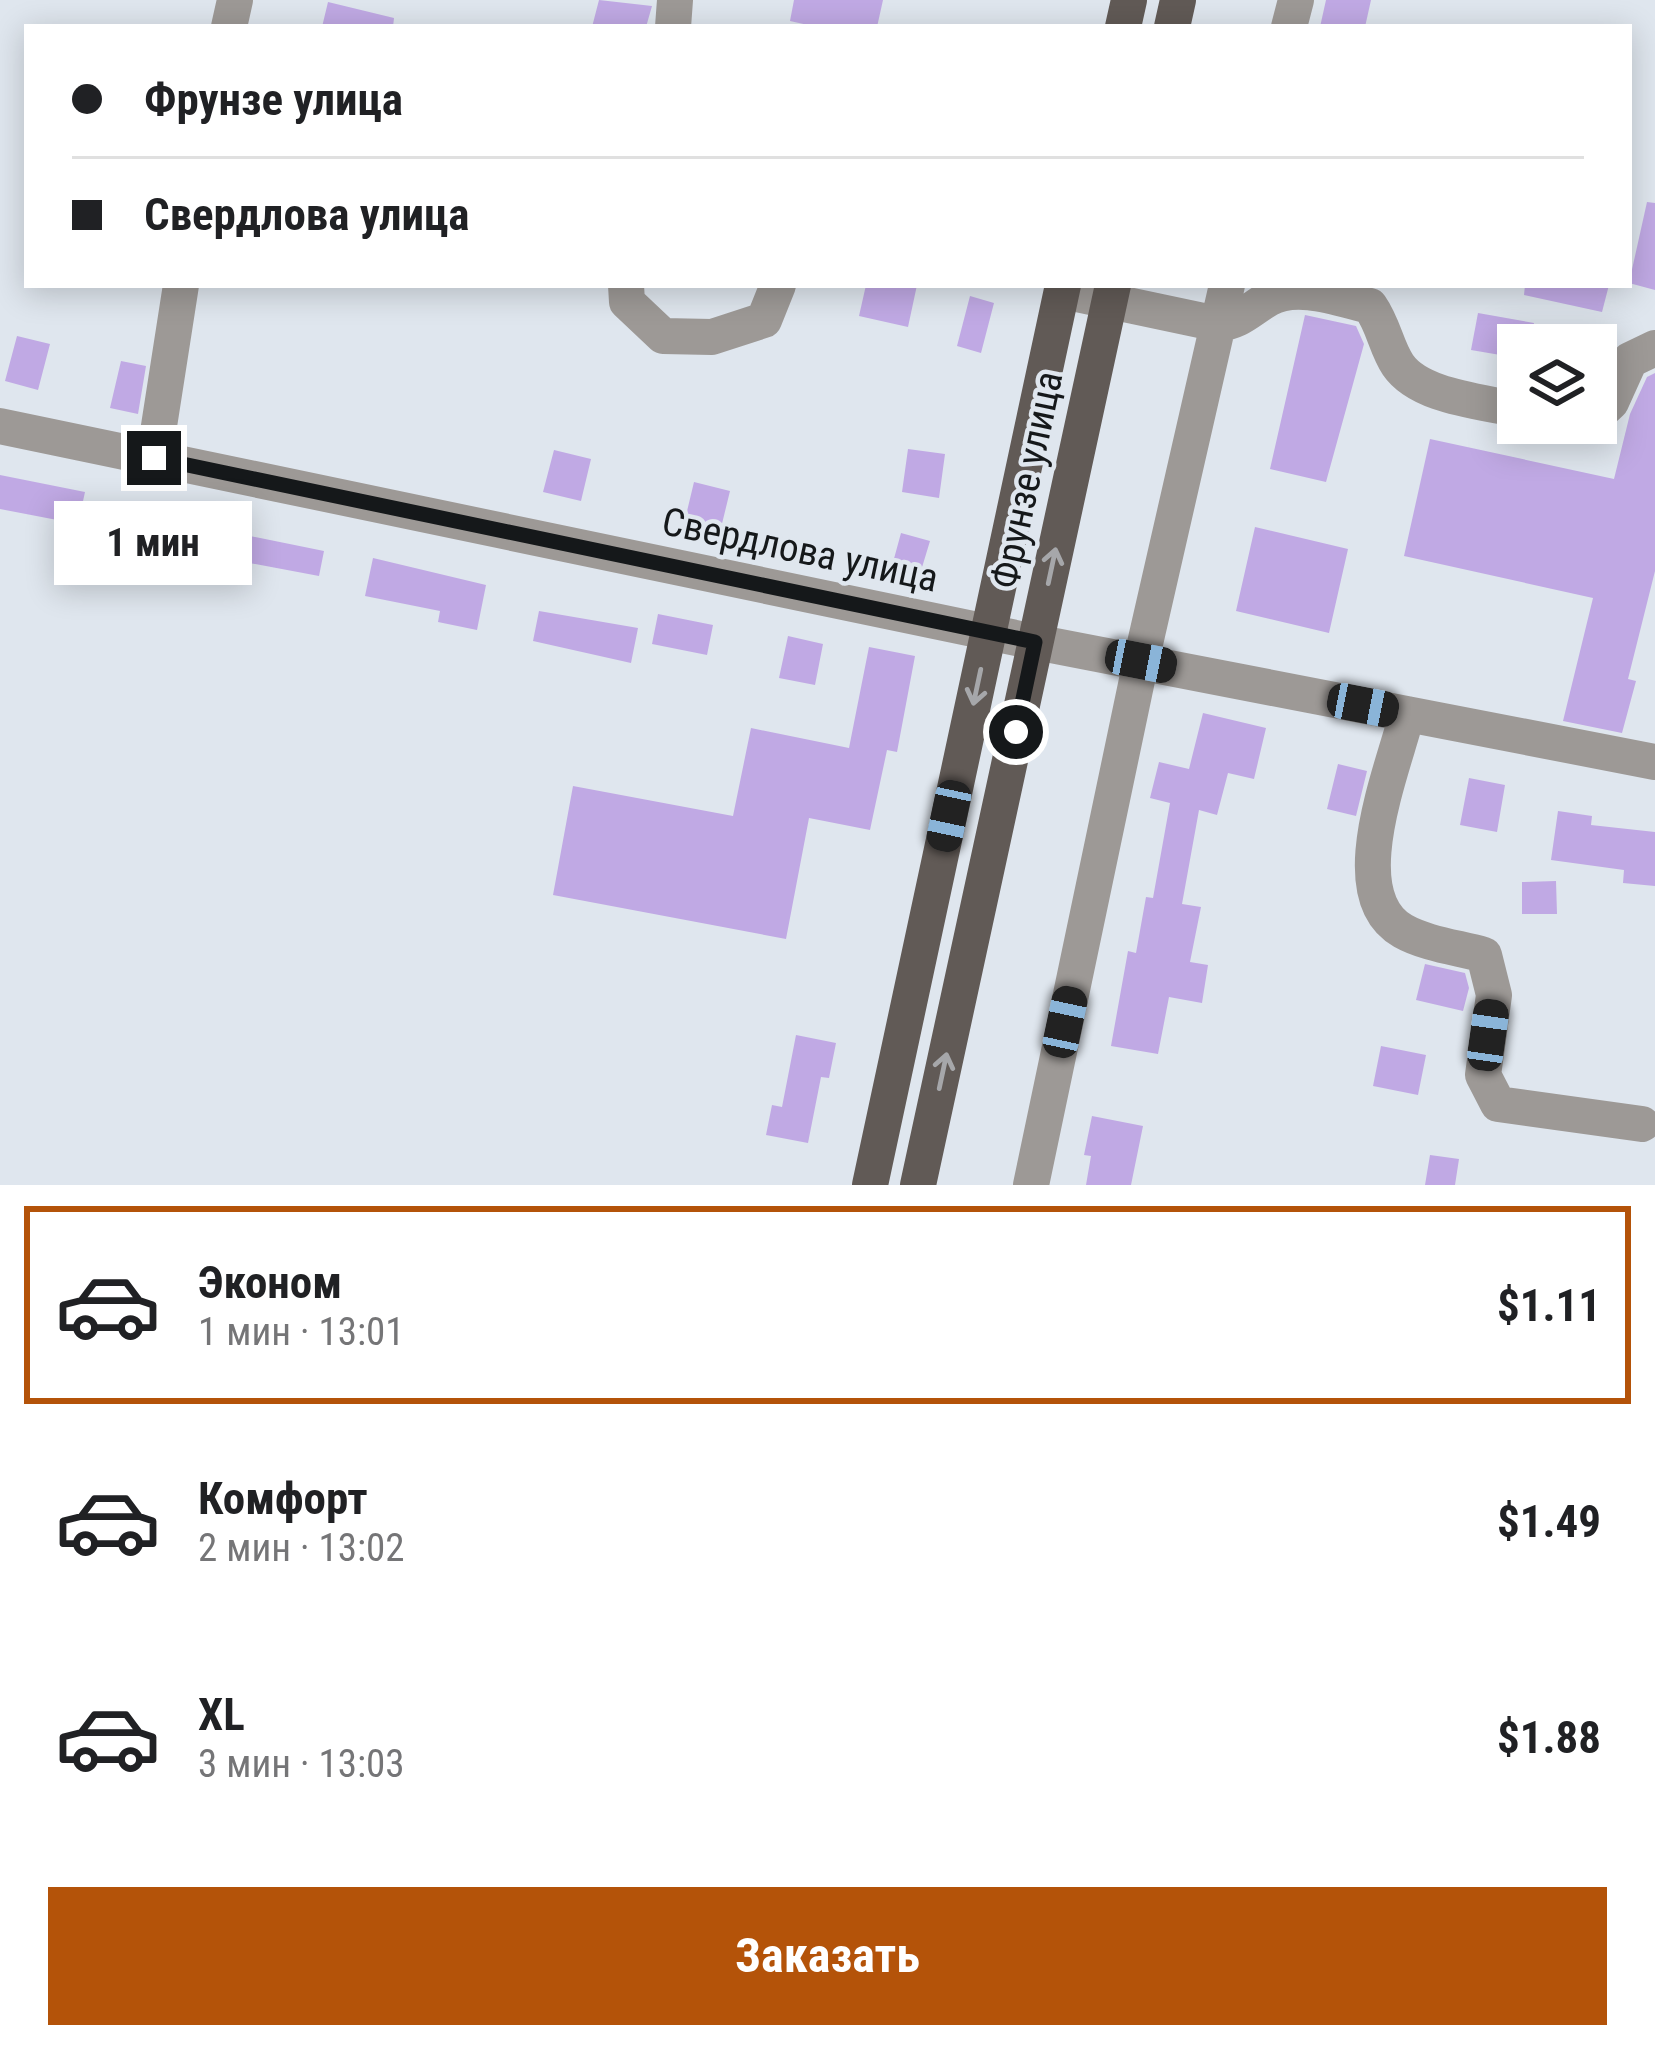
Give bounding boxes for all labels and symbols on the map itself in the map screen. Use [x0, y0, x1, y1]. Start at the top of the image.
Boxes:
street label: Фрунзе улица [982, 367, 1072, 593]
route end [127, 431, 181, 485]
street label: Свердлова улица [658, 498, 942, 602]
callout: 1 мин [55, 500, 253, 584]
one-way arrow [1041, 548, 1064, 586]
car [1102, 636, 1180, 686]
one-way arrow [964, 667, 987, 705]
car [1324, 680, 1402, 730]
route start [989, 705, 1043, 759]
car [924, 777, 974, 855]
car [1040, 983, 1090, 1061]
car [1465, 997, 1511, 1073]
one-way arrow [932, 1052, 955, 1090]

